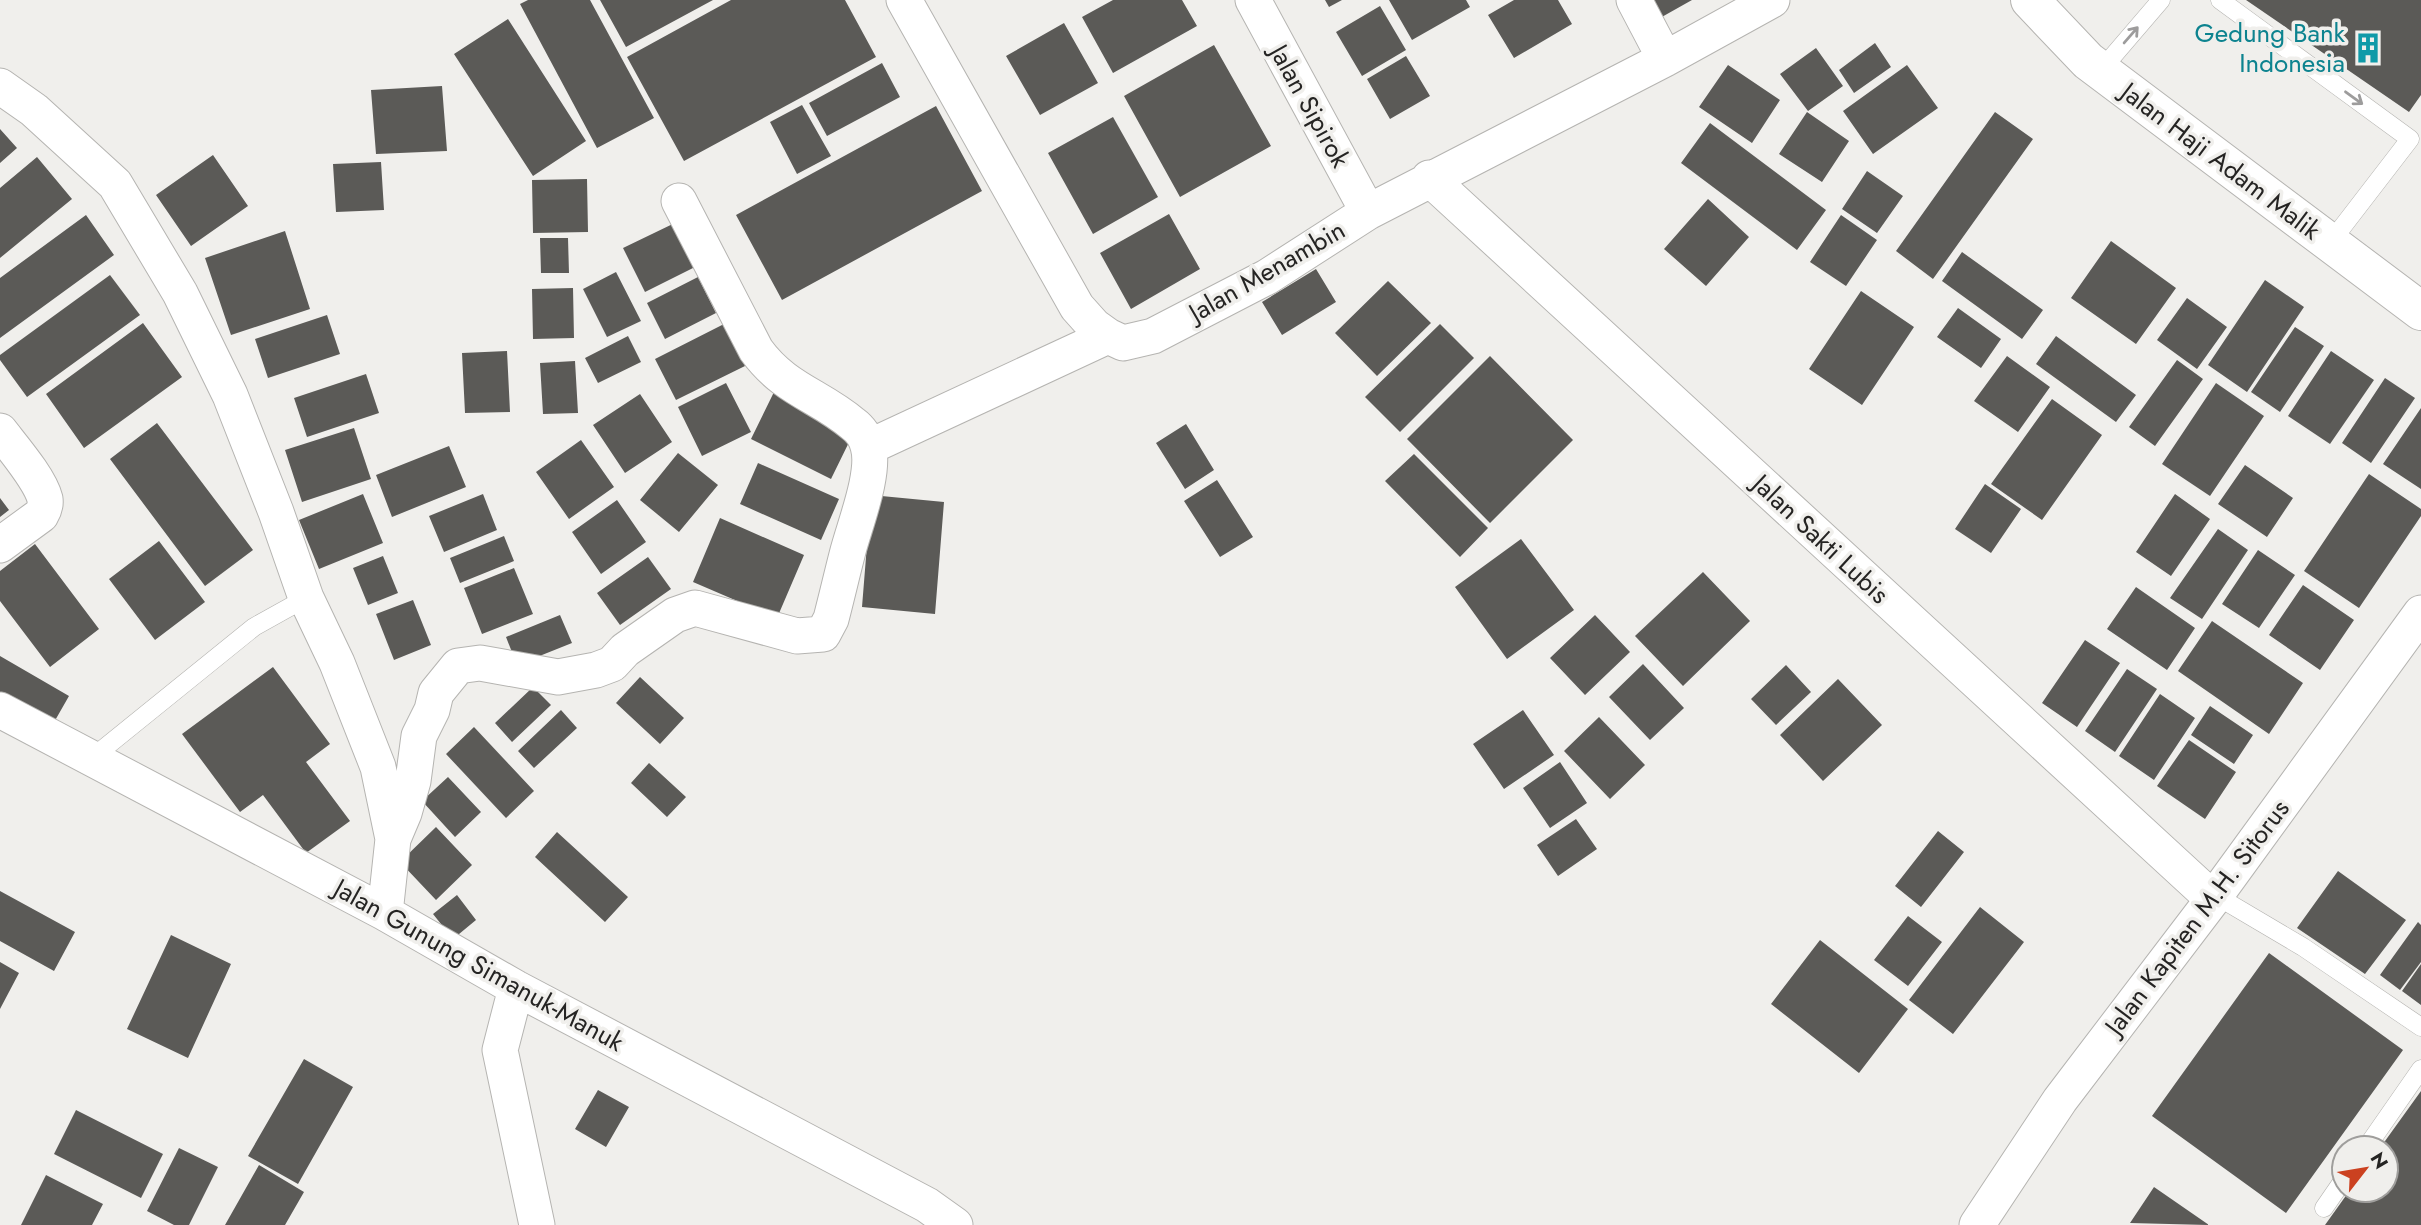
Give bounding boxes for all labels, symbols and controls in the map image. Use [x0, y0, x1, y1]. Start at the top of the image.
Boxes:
place label: Gedung Bank Indonesia [2195, 14, 2346, 82]
one-way arrow [2123, 26, 2139, 44]
building icon: Gedung Bank Indonesia [2351, 31, 2385, 65]
street label: Jalan Sipirok [1259, 35, 1360, 175]
street label: Jalan Haji Adam Malik [2111, 71, 2329, 249]
one-way arrow [2344, 91, 2363, 105]
street label: Jalan Menambin [1179, 211, 1352, 333]
street label: Jalan Sakti Lubis [1742, 464, 1898, 612]
street label: Jalan Kapiten M.H. Sitorus [2094, 791, 2298, 1045]
street label: Jalan Gunung Simanuk-Manuk [324, 868, 631, 1061]
north arrow [2330, 1134, 2400, 1204]
text: N [2364, 1147, 2395, 1174]

